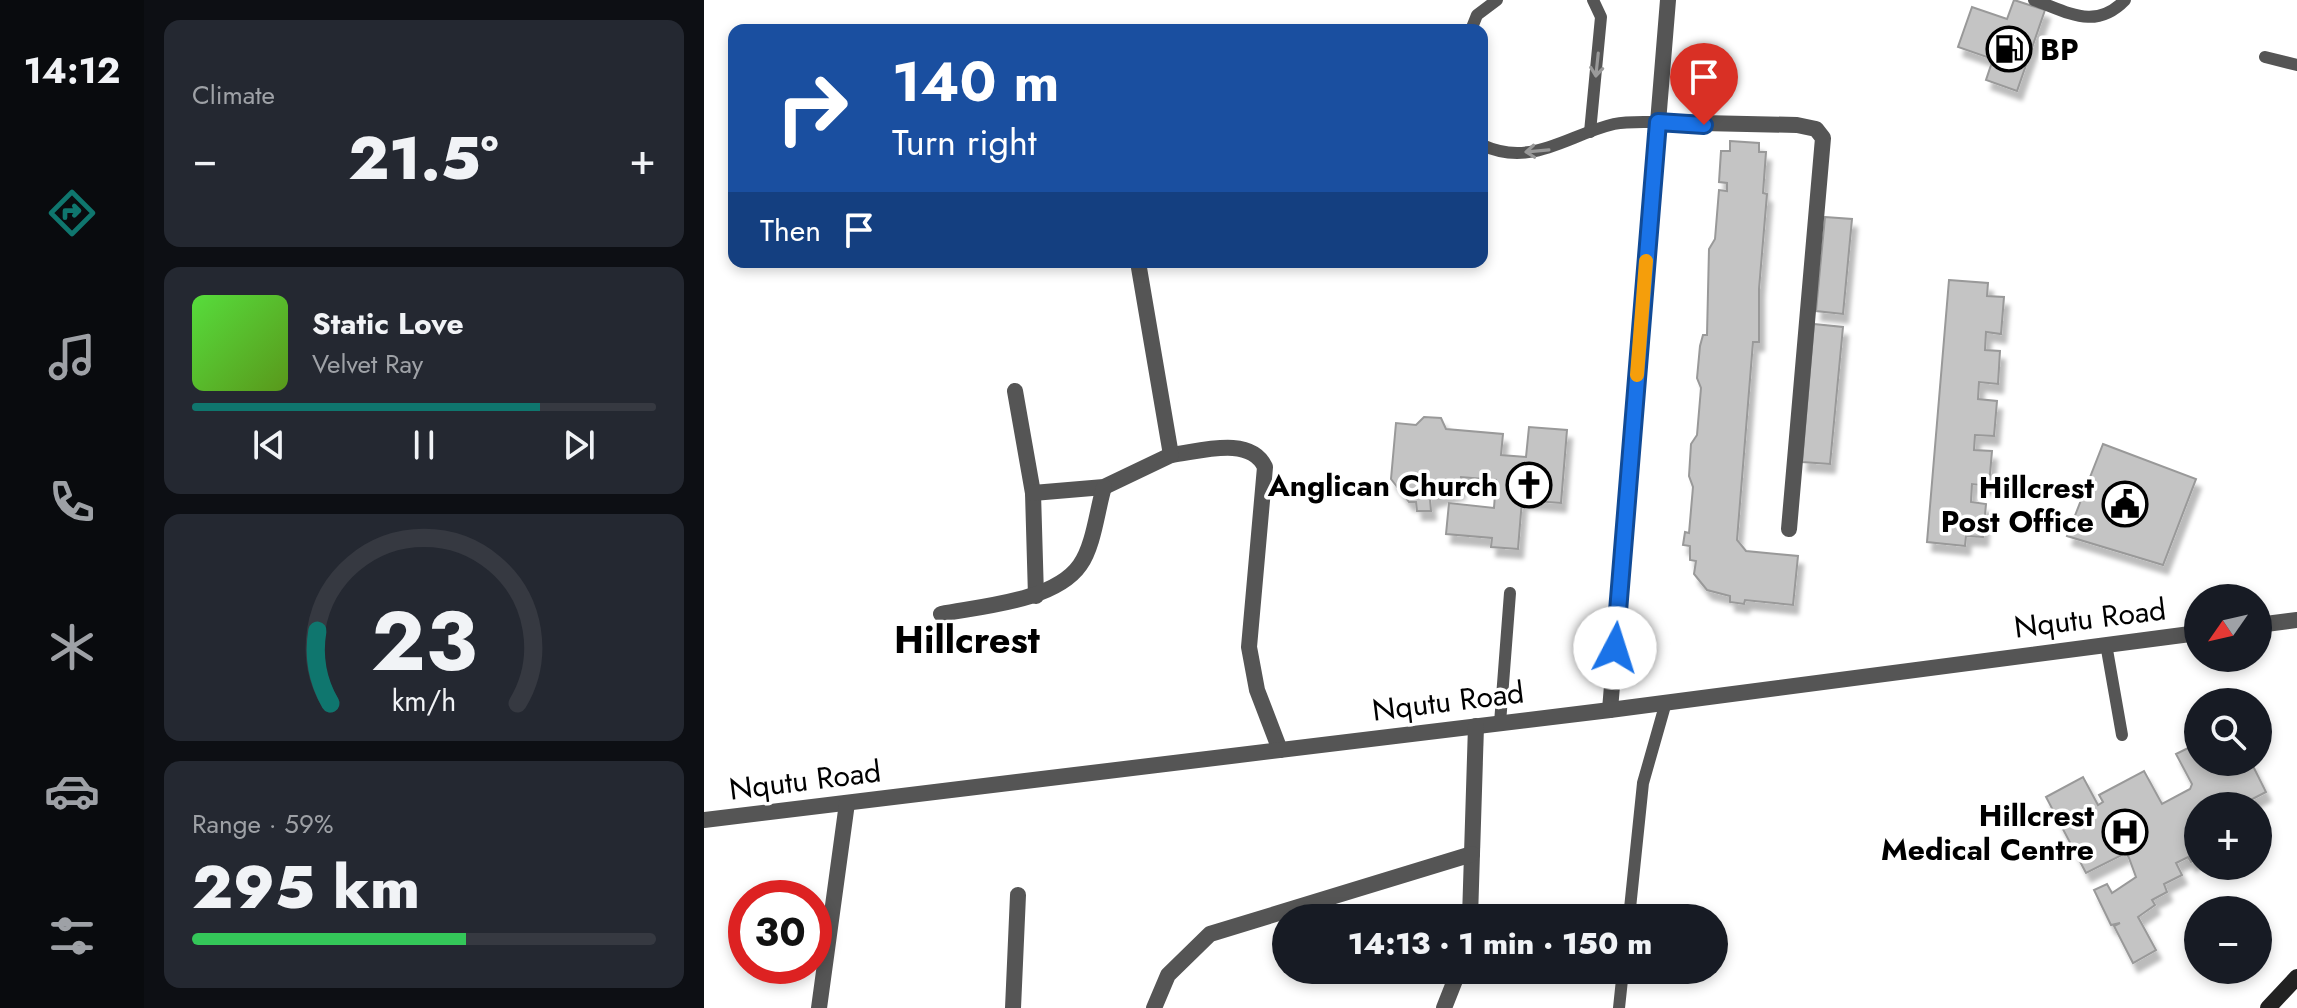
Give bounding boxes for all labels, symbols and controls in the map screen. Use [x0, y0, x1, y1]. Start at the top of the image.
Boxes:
fuel station icon: BP [1985, 25, 2033, 73]
place label: BP [2040, 28, 2079, 71]
text: 140 m [892, 41, 1059, 122]
pin [1670, 43, 1738, 125]
text: 14:12 [24, 44, 120, 96]
one-way arrow [1589, 51, 1604, 78]
icon: arrive [1682, 55, 1726, 99]
icon: right [760, 56, 864, 160]
text: Climate [192, 76, 275, 114]
text: 21.5° [348, 115, 499, 202]
text: Turn right [892, 116, 1037, 168]
text: − [192, 127, 218, 191]
text: + [629, 127, 656, 191]
one-way arrow [1524, 144, 1551, 159]
icon: directions [44, 185, 100, 241]
icon: arrive [837, 208, 881, 252]
text: Then [760, 209, 821, 252]
text: Static Love [312, 302, 464, 345]
icon: music [44, 329, 100, 385]
text: Velvet Ray [312, 345, 423, 383]
icon: previous [247, 423, 291, 467]
icon: pause [402, 423, 446, 467]
icon: next [557, 423, 601, 467]
church icon: Anglican Church [1505, 461, 1553, 509]
place label: Anglican Church [1267, 464, 1498, 507]
place label: Hillcrest Post Office [1941, 466, 2094, 543]
icon: phone [44, 474, 100, 530]
public building icon: Hillcrest Post Office [2101, 480, 2149, 528]
text: 23 [371, 580, 477, 700]
north arrow [2184, 584, 2272, 672]
map controls [2184, 584, 2272, 984]
street label: Nqutu Road [2012, 587, 2168, 649]
position arrow [1573, 606, 1657, 690]
district label: Hillcrest [894, 612, 1040, 667]
icon: climate [44, 619, 100, 675]
street label: Nqutu Road [1370, 670, 1526, 732]
text: km/h [392, 680, 456, 722]
button: search [2184, 688, 2272, 776]
street label: Nqutu Road [727, 749, 883, 811]
icon: car [44, 763, 100, 819]
button: + [2184, 792, 2272, 880]
place label: Hillcrest Medical Centre [1881, 794, 2094, 871]
text: Range · 59% [192, 805, 334, 843]
hospital icon: Hillcrest Medical Centre [2101, 808, 2149, 856]
text: 295 km [192, 844, 420, 931]
speed limit sign: 30 [728, 880, 832, 984]
button: − [2184, 896, 2272, 984]
icon: filters [44, 908, 100, 964]
text: 14:13 · 1 min · 150 m [1348, 922, 1652, 965]

